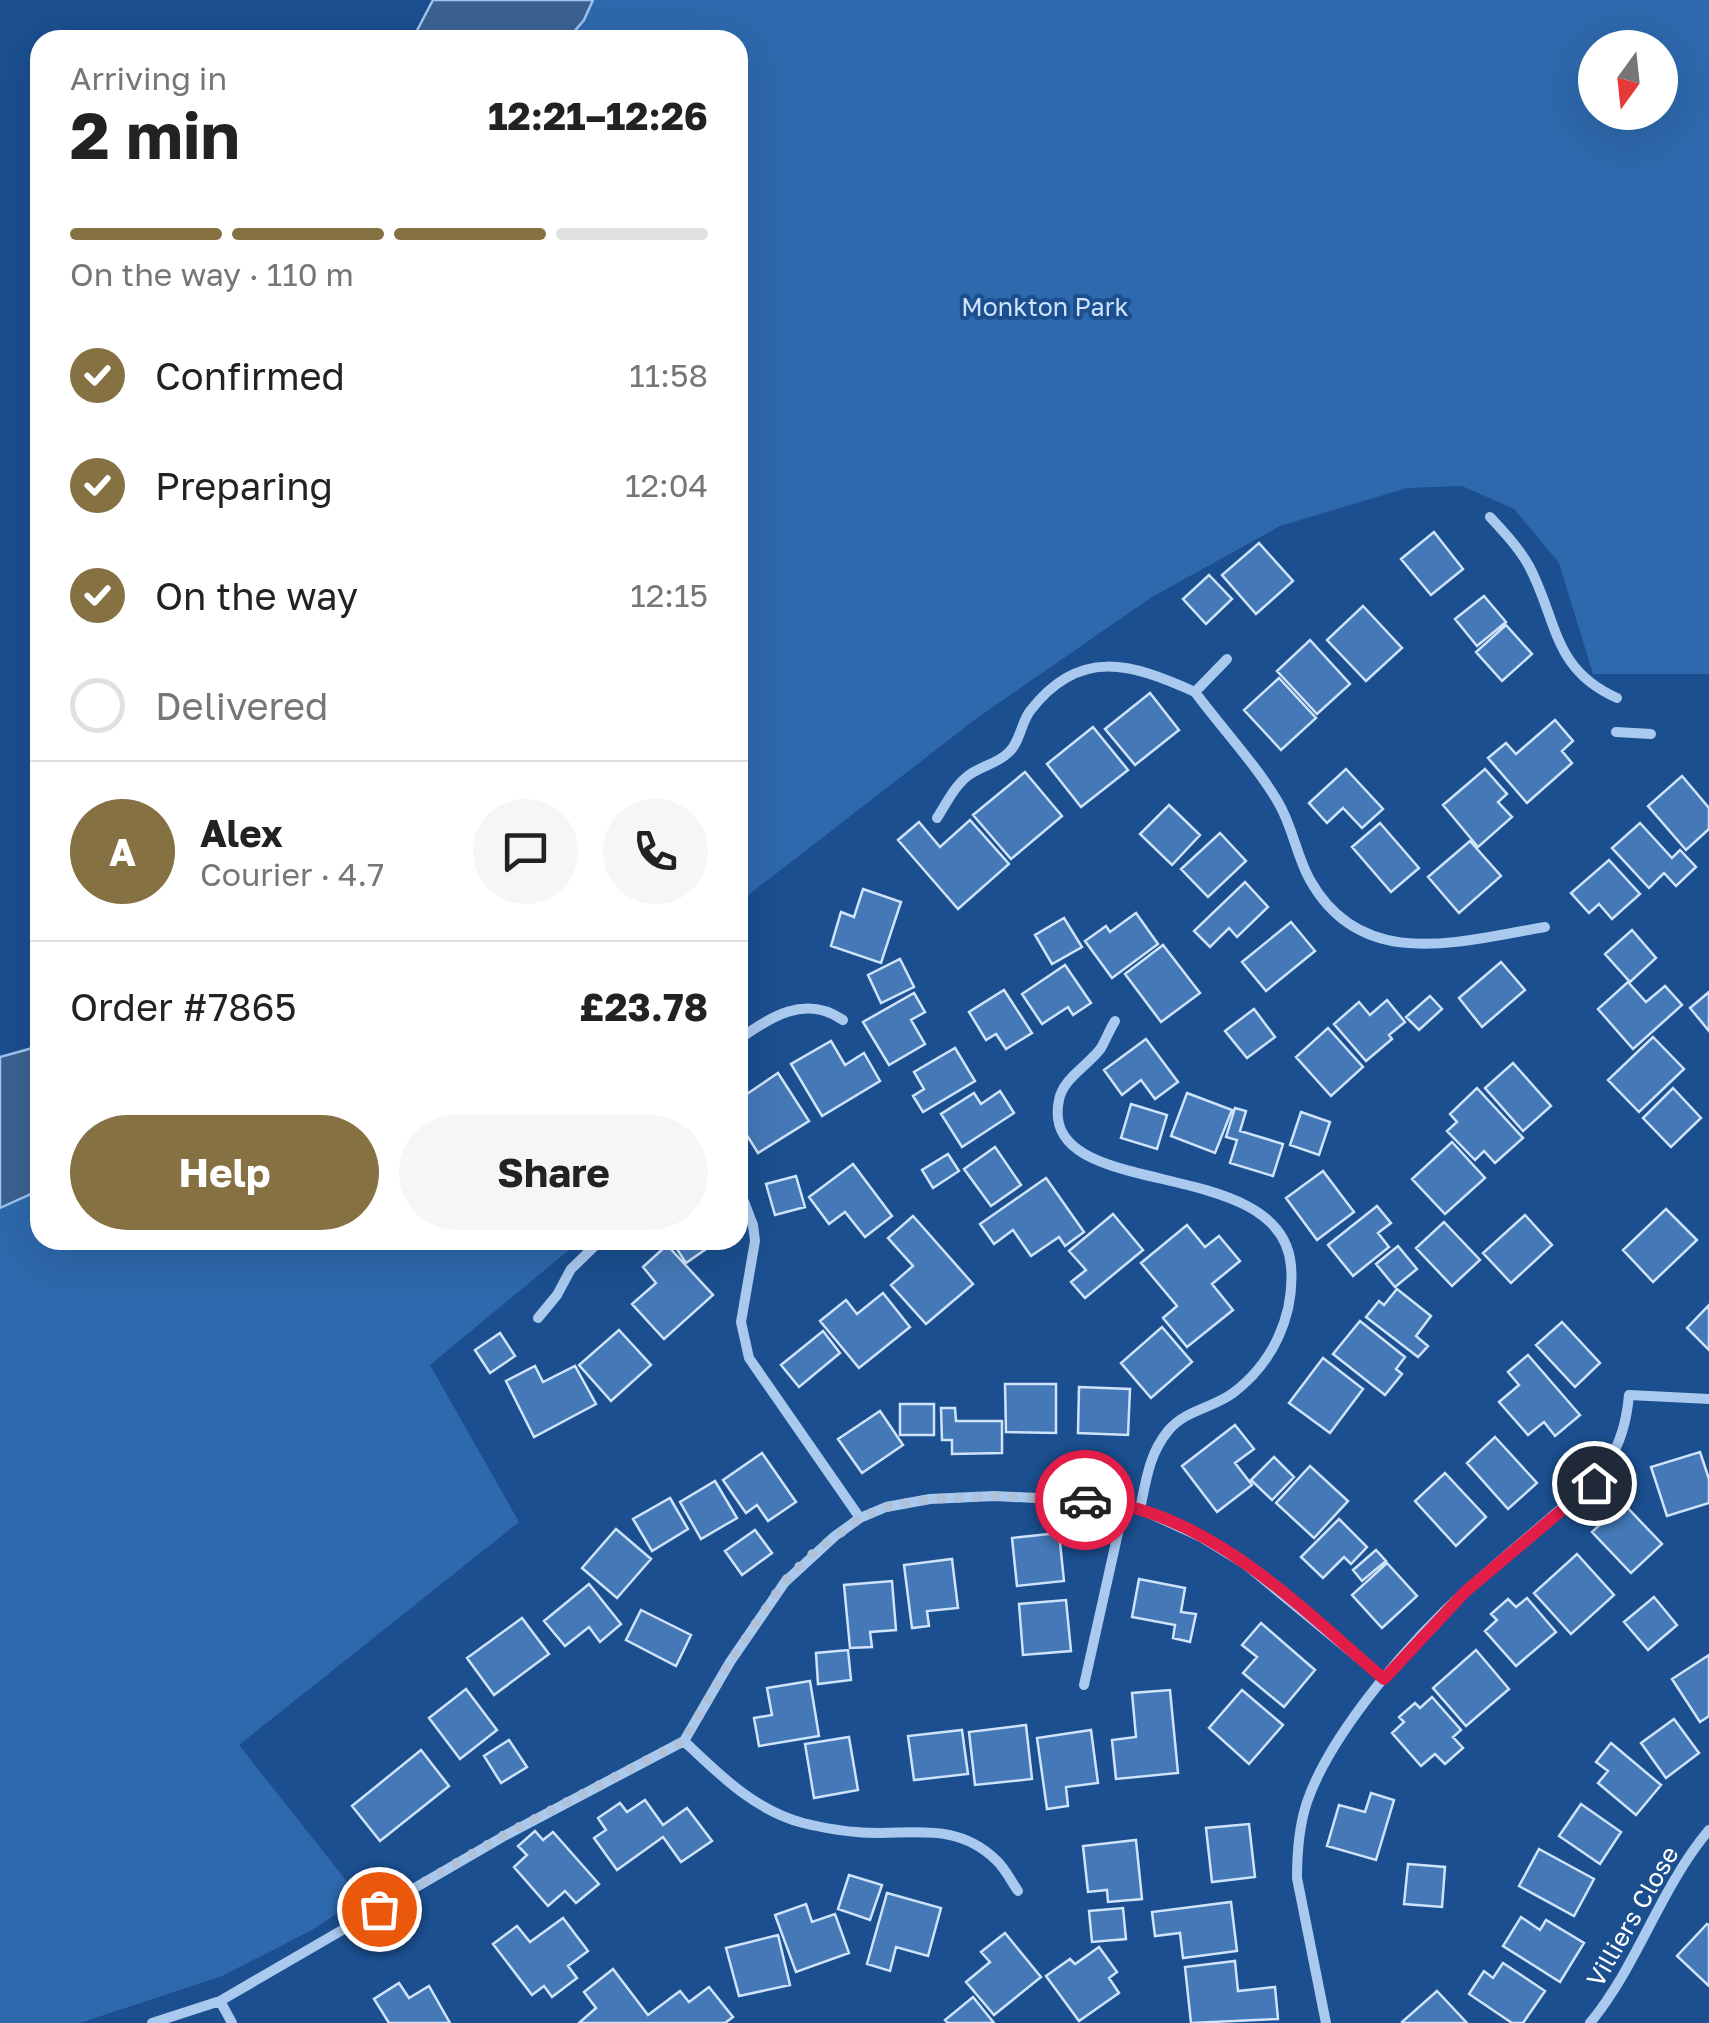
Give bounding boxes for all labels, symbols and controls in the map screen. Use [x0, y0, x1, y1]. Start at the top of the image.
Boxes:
north arrow [1578, 30, 1678, 130]
map controls [1578, 30, 1678, 130]
text: Arriving in [70, 59, 227, 97]
text: 12:21–12:26 [488, 93, 708, 138]
text: 2 min [70, 95, 240, 173]
text: On the way · 110 m [70, 255, 354, 293]
park label: Monkton Park [961, 291, 1129, 322]
icon: check [70, 348, 125, 403]
text: Confirmed [155, 353, 345, 398]
text: 11:58 [629, 356, 708, 394]
icon: check [70, 458, 125, 513]
text: Preparing [155, 463, 333, 508]
text: 12:04 [625, 466, 708, 504]
icon: check [70, 568, 125, 623]
text: On the way [155, 573, 358, 618]
text: 12:15 [630, 576, 708, 614]
text: Delivered [155, 683, 328, 728]
button: chat [473, 799, 578, 904]
button: phone [603, 799, 708, 904]
text: Alex [200, 810, 283, 855]
text: A [109, 829, 136, 874]
text: Courier · 4.7 [200, 855, 384, 893]
text: Order #7865 [70, 984, 296, 1029]
text: £23.78 [579, 984, 708, 1029]
button: Help [70, 1115, 379, 1230]
button: Share [399, 1115, 708, 1230]
pin [1552, 1441, 1637, 1526]
courier [1035, 1450, 1135, 1550]
icon: home [1567, 1456, 1622, 1511]
icon: car [1058, 1473, 1113, 1528]
street label: Villiers Close [1579, 1840, 1685, 1992]
pin [337, 1867, 422, 1952]
icon: bag [352, 1882, 407, 1937]

